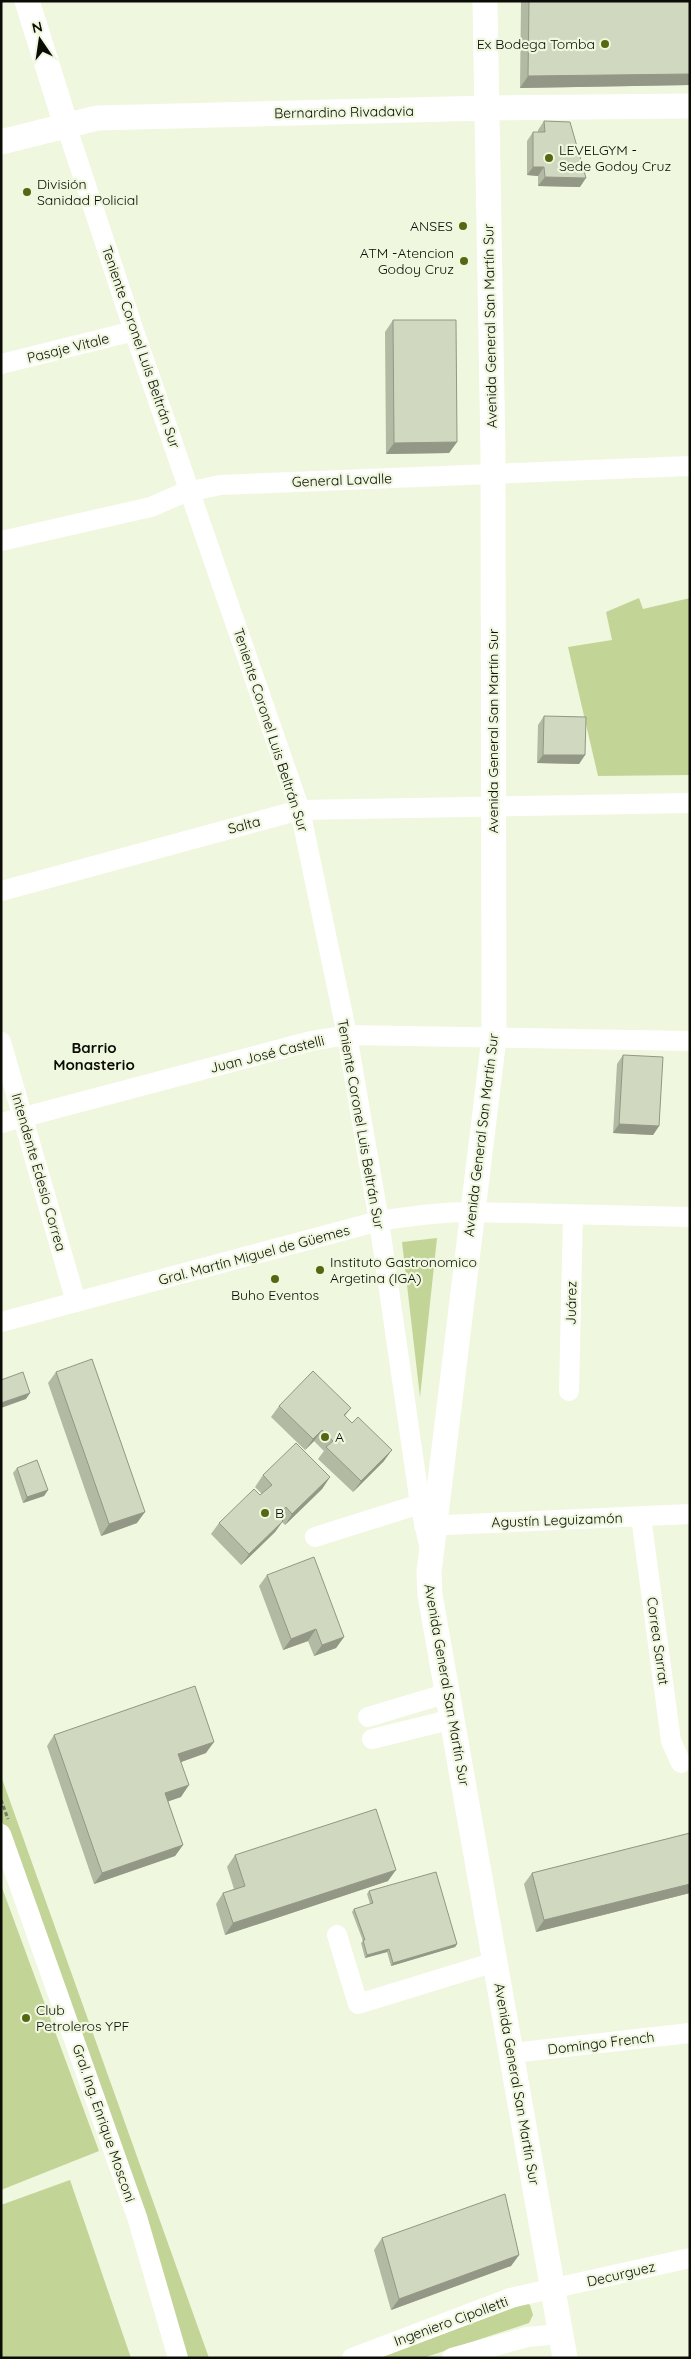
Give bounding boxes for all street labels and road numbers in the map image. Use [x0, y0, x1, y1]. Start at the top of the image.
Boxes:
street label: Bernardino Rivadavia [274, 102, 414, 122]
street label: Avenida General San Martín Sur [479, 223, 501, 429]
street label: Teniente Coronel Luis Beltrán Sur [98, 243, 184, 451]
street label: Pasaje Vitale [25, 329, 111, 367]
street label: General Lavalle [292, 469, 392, 491]
street label: Teniente Coronel Luis Beltrán Sur [230, 626, 313, 835]
street label: Avenida General San Martín Sur [484, 628, 502, 833]
street label: Salta [226, 812, 262, 838]
street label: Teniente Coronel Luis Beltrán Sur [334, 1018, 388, 1231]
street label: Juan José Castelli [208, 1031, 326, 1077]
street label: Avenida General San Martín Sur [460, 1032, 502, 1238]
street label: Intendente Edesio Correa [8, 1091, 70, 1253]
street label: Gral. Martín Miguel de Güemes [156, 1221, 352, 1289]
street label: Juárez [562, 1280, 580, 1325]
street label: Agustín Leguizamón [491, 1509, 623, 1531]
street label: Avenida General San Martín Sur [420, 1583, 474, 1788]
street label: Correa Sarrat [643, 1596, 673, 1686]
street label: Avenida General San Martín Sur [490, 1982, 544, 2187]
street label: Domingo French [547, 2028, 655, 2058]
street label: Gral. Ing. Enrique Mosconi [69, 2042, 139, 2204]
street label: Decurguez [585, 2257, 657, 2291]
street label: Ingeniero Cipolletti [391, 2292, 511, 2350]

